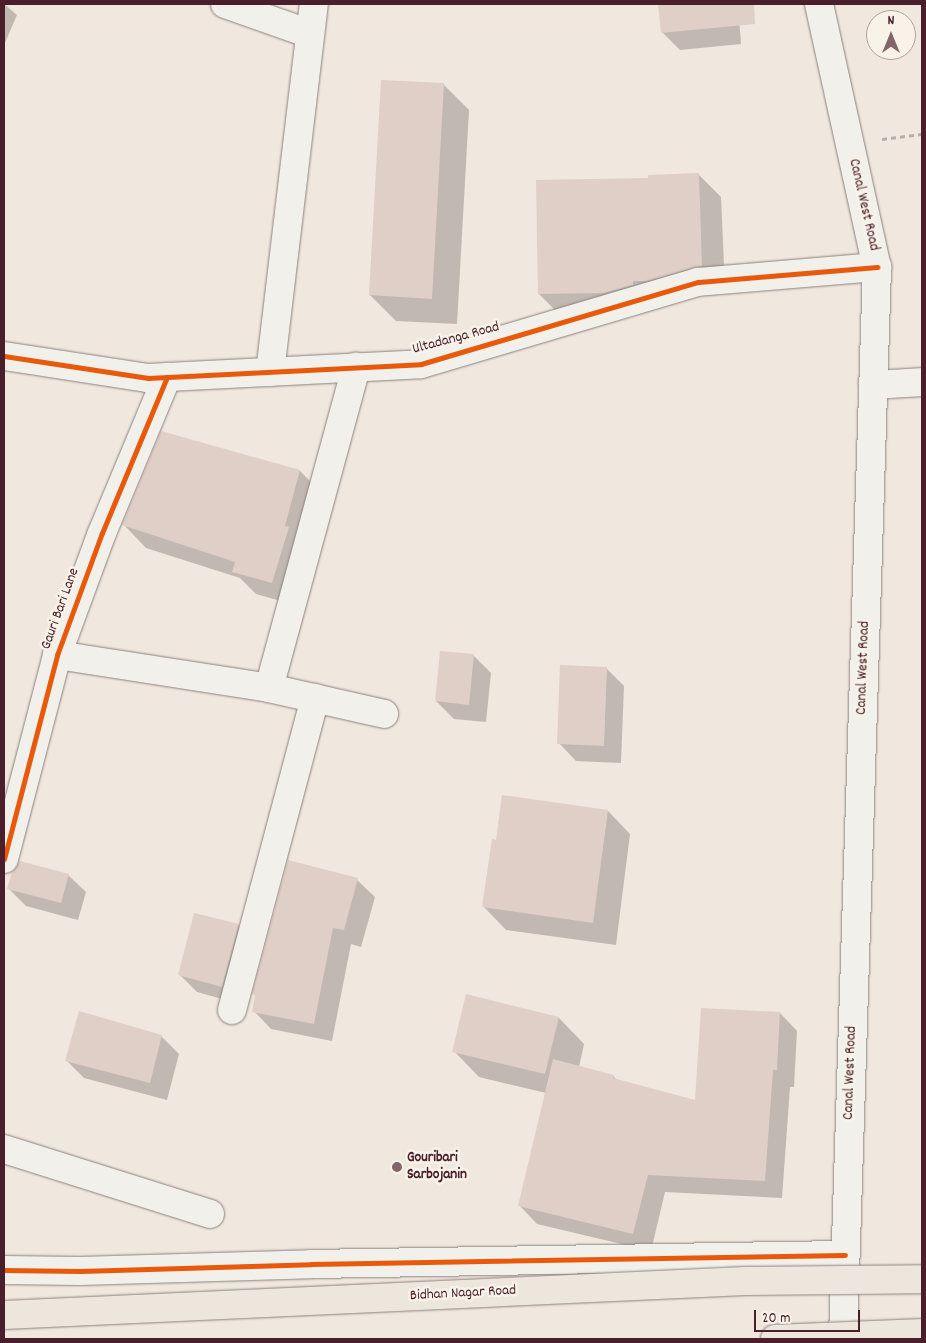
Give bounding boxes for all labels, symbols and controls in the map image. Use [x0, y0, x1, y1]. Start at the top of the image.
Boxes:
north arrow [866, 10, 916, 60]
text: N [888, 11, 894, 31]
street label: Canal West Road [844, 157, 882, 253]
street label: Ultadanga Road [410, 319, 502, 359]
street label: Gauri Bari Lane [38, 566, 84, 652]
street label: Canal West Road [853, 621, 875, 715]
street label: Canal West Road [840, 1026, 862, 1120]
place label: Gouribari Sarbojanin [407, 1149, 467, 1184]
marker: Gouribari Sarbojanin [391, 1161, 403, 1173]
street label: Bidhan Nagar Road [409, 1282, 517, 1306]
scale bar [756, 1300, 862, 1332]
text: 20 m [762, 1308, 790, 1330]

